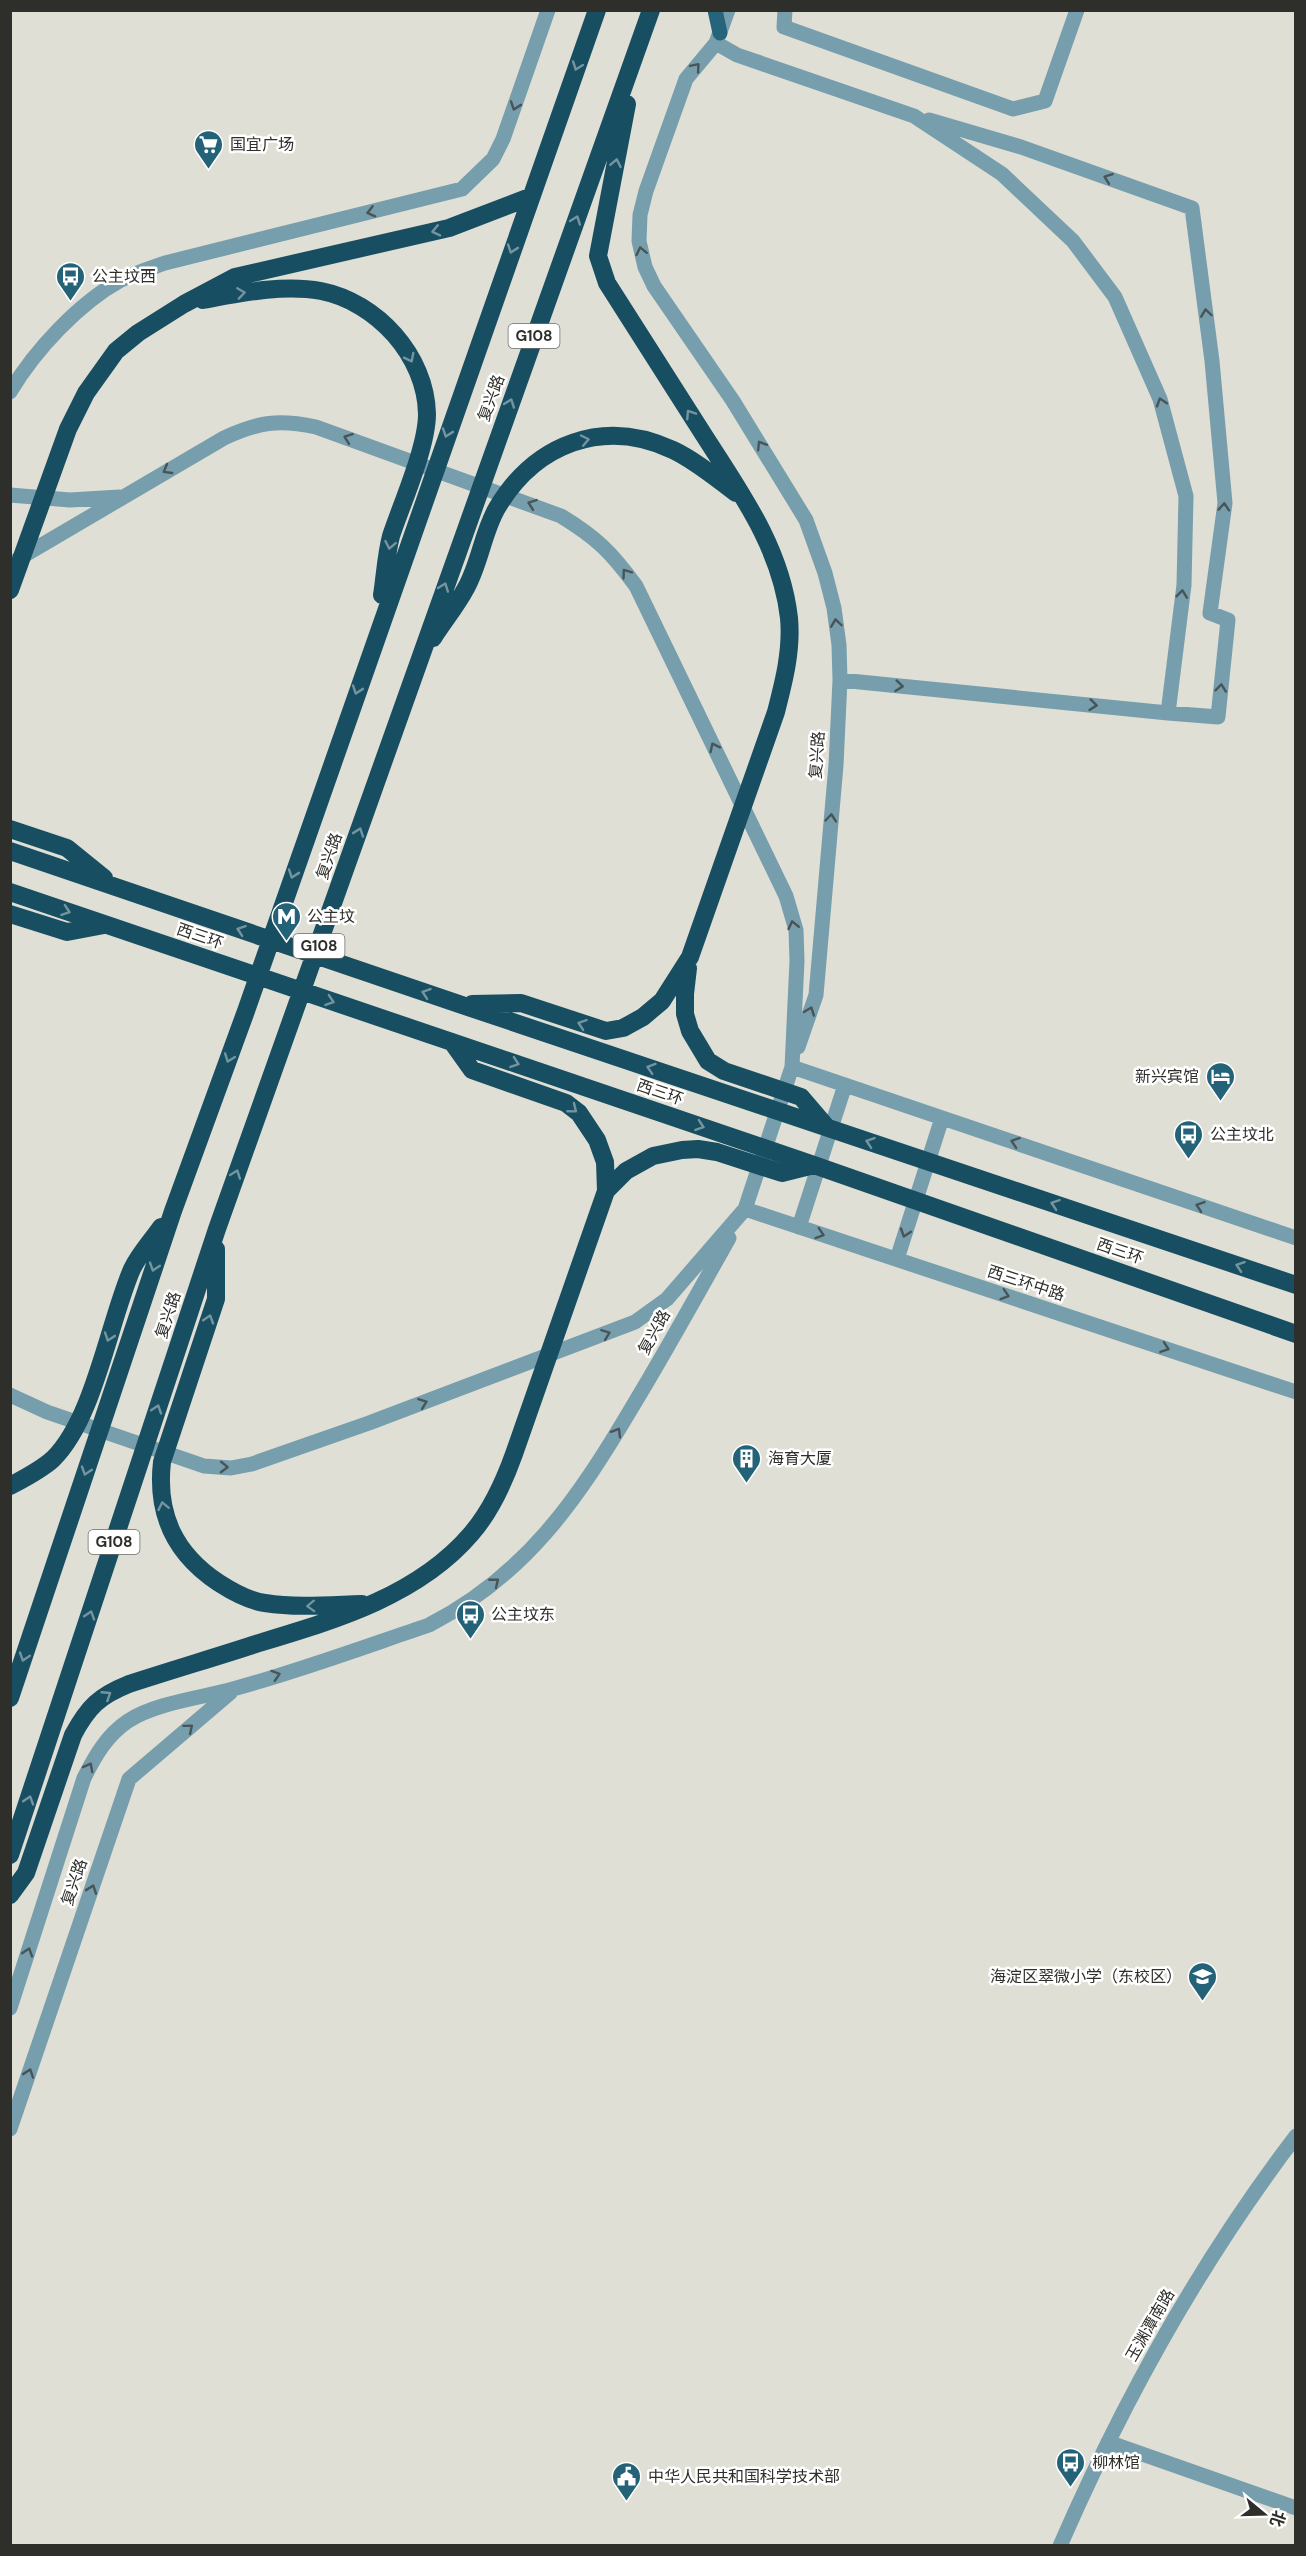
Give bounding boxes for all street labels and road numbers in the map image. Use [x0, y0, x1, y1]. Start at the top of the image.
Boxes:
road number: G108 [508, 324, 560, 348]
street label: 复兴路 [473, 372, 509, 424]
street label: 复兴路 [805, 730, 829, 780]
street label: 复兴路 [311, 830, 347, 882]
street label: 西三环 [174, 918, 226, 954]
road number: G108 [294, 934, 344, 958]
street label: 西三环 [634, 1074, 686, 1110]
street label: 西三环 [1094, 1233, 1146, 1269]
street label: 西三环中路 [985, 1261, 1067, 1305]
street label: 复兴路 [151, 1289, 185, 1341]
street label: 复兴路 [633, 1306, 675, 1358]
road number: G108 [88, 1530, 140, 1554]
street label: 复兴路 [56, 1856, 92, 1908]
street label: 玉渊潭南路 [1121, 2285, 1179, 2365]

